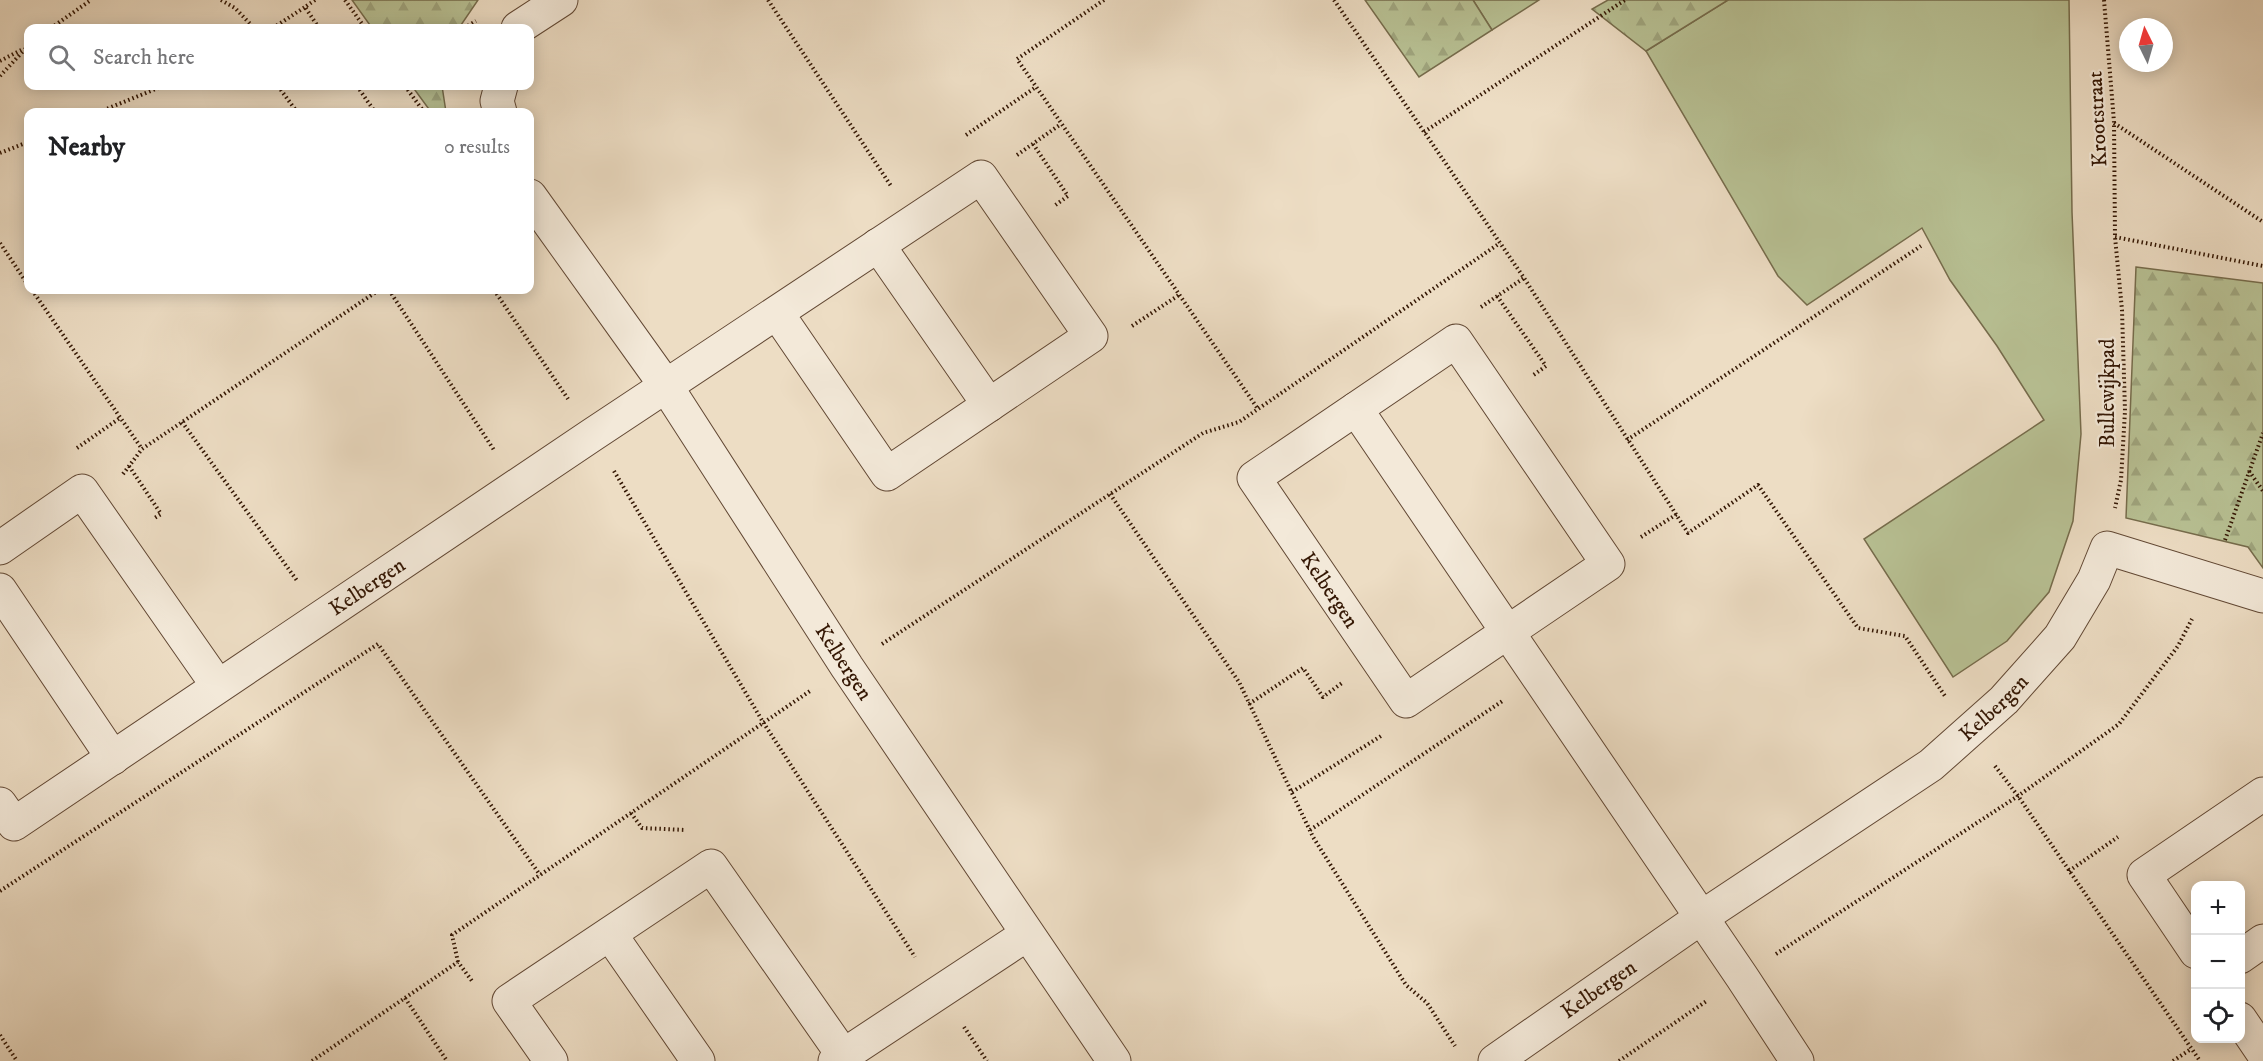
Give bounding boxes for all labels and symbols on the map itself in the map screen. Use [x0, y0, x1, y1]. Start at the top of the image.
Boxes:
north arrow [2119, 18, 2173, 72]
street label: Krootstraat [2082, 70, 2113, 167]
street label: Bullewijkpad [2095, 338, 2121, 447]
street label: Kelbergen [1294, 548, 1364, 633]
street label: Kelbergen [325, 552, 411, 622]
street label: Kelbergen [809, 619, 878, 706]
street label: Kelbergen [1954, 669, 2035, 747]
street label: Kelbergen [1556, 955, 1642, 1025]

